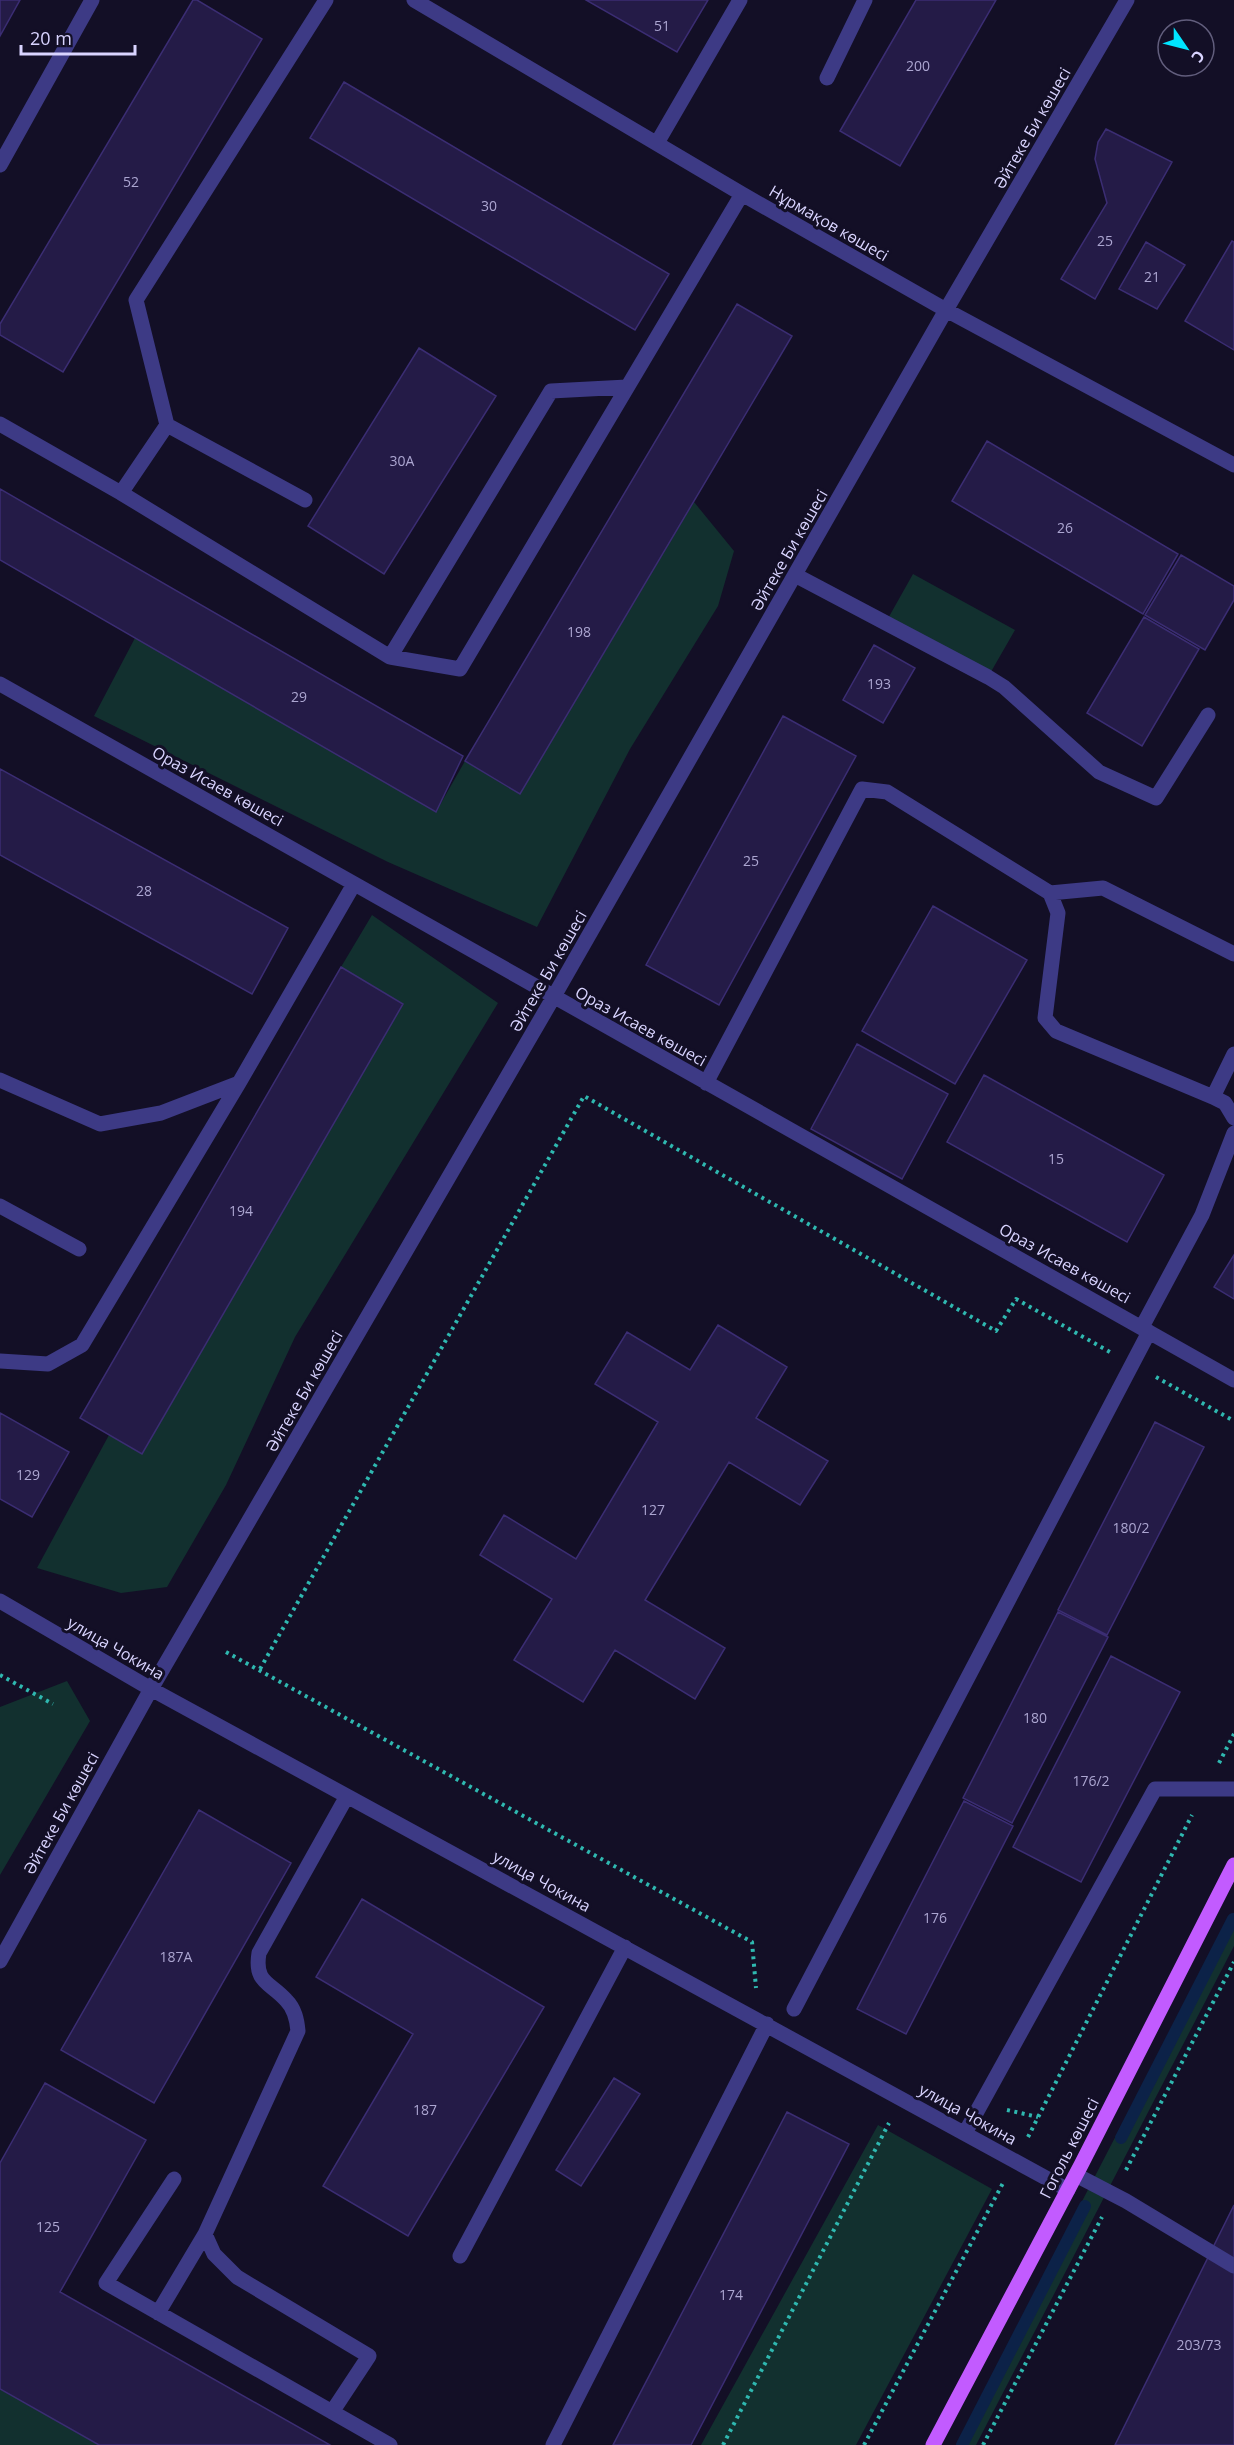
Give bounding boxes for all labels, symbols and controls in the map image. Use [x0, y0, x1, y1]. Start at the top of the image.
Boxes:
house number: 51 [654, 16, 670, 35]
scale bar [21, 18, 135, 56]
north arrow [1156, 18, 1216, 78]
text: 20 m [30, 26, 72, 50]
text: С [1186, 46, 1210, 67]
house number: 200 [906, 56, 930, 75]
street label: Әйтеке Би көшесі [988, 63, 1076, 193]
house number: 52 [123, 172, 139, 191]
street label: Нұрмақов көшесі [765, 180, 893, 266]
house number: 30 [481, 196, 497, 215]
house number: 25 [1097, 231, 1113, 250]
house number: 21 [1144, 267, 1160, 286]
house number: 30А [390, 451, 415, 470]
street label: Әйтеке Би көшесі [745, 485, 833, 615]
house number: 26 [1057, 518, 1073, 537]
house number: 198 [567, 622, 591, 641]
house number: 193 [867, 674, 891, 693]
house number: 29 [291, 687, 307, 706]
street label: Ораз Исаев көшесі [148, 741, 288, 831]
house number: 25 [743, 851, 759, 870]
house number: 28 [136, 881, 152, 900]
street label: Әйтеке Би көшесі [504, 906, 592, 1036]
street label: Ораз Исаев көшесі [571, 981, 711, 1071]
house number: 15 [1048, 1149, 1064, 1168]
house number: 194 [229, 1201, 253, 1220]
street label: Ораз Исаев көшесі [995, 1218, 1135, 1308]
street label: Әйтеке Би көшесі [260, 1326, 348, 1456]
house number: 129 [16, 1465, 40, 1484]
house number: 127 [641, 1500, 665, 1519]
house number: 180/2 [1112, 1518, 1150, 1537]
street label: улица Чокина [63, 1611, 169, 1685]
house number: 180 [1023, 1708, 1047, 1727]
street label: Әйтеке Би көшесі [18, 1748, 104, 1878]
house number: 176/2 [1072, 1771, 1110, 1790]
street label: улица Чокина [489, 1845, 595, 1917]
house number: 176 [923, 1908, 947, 1927]
house number: 187А [160, 1947, 193, 1966]
street label: улица Чокина [915, 2078, 1021, 2150]
street label: Гоголь көшесі [1034, 2094, 1104, 2202]
house number: 187 [413, 2100, 437, 2119]
house number: 125 [36, 2217, 60, 2236]
house number: 174 [719, 2285, 743, 2304]
house number: 203/73 [1176, 2335, 1222, 2354]

